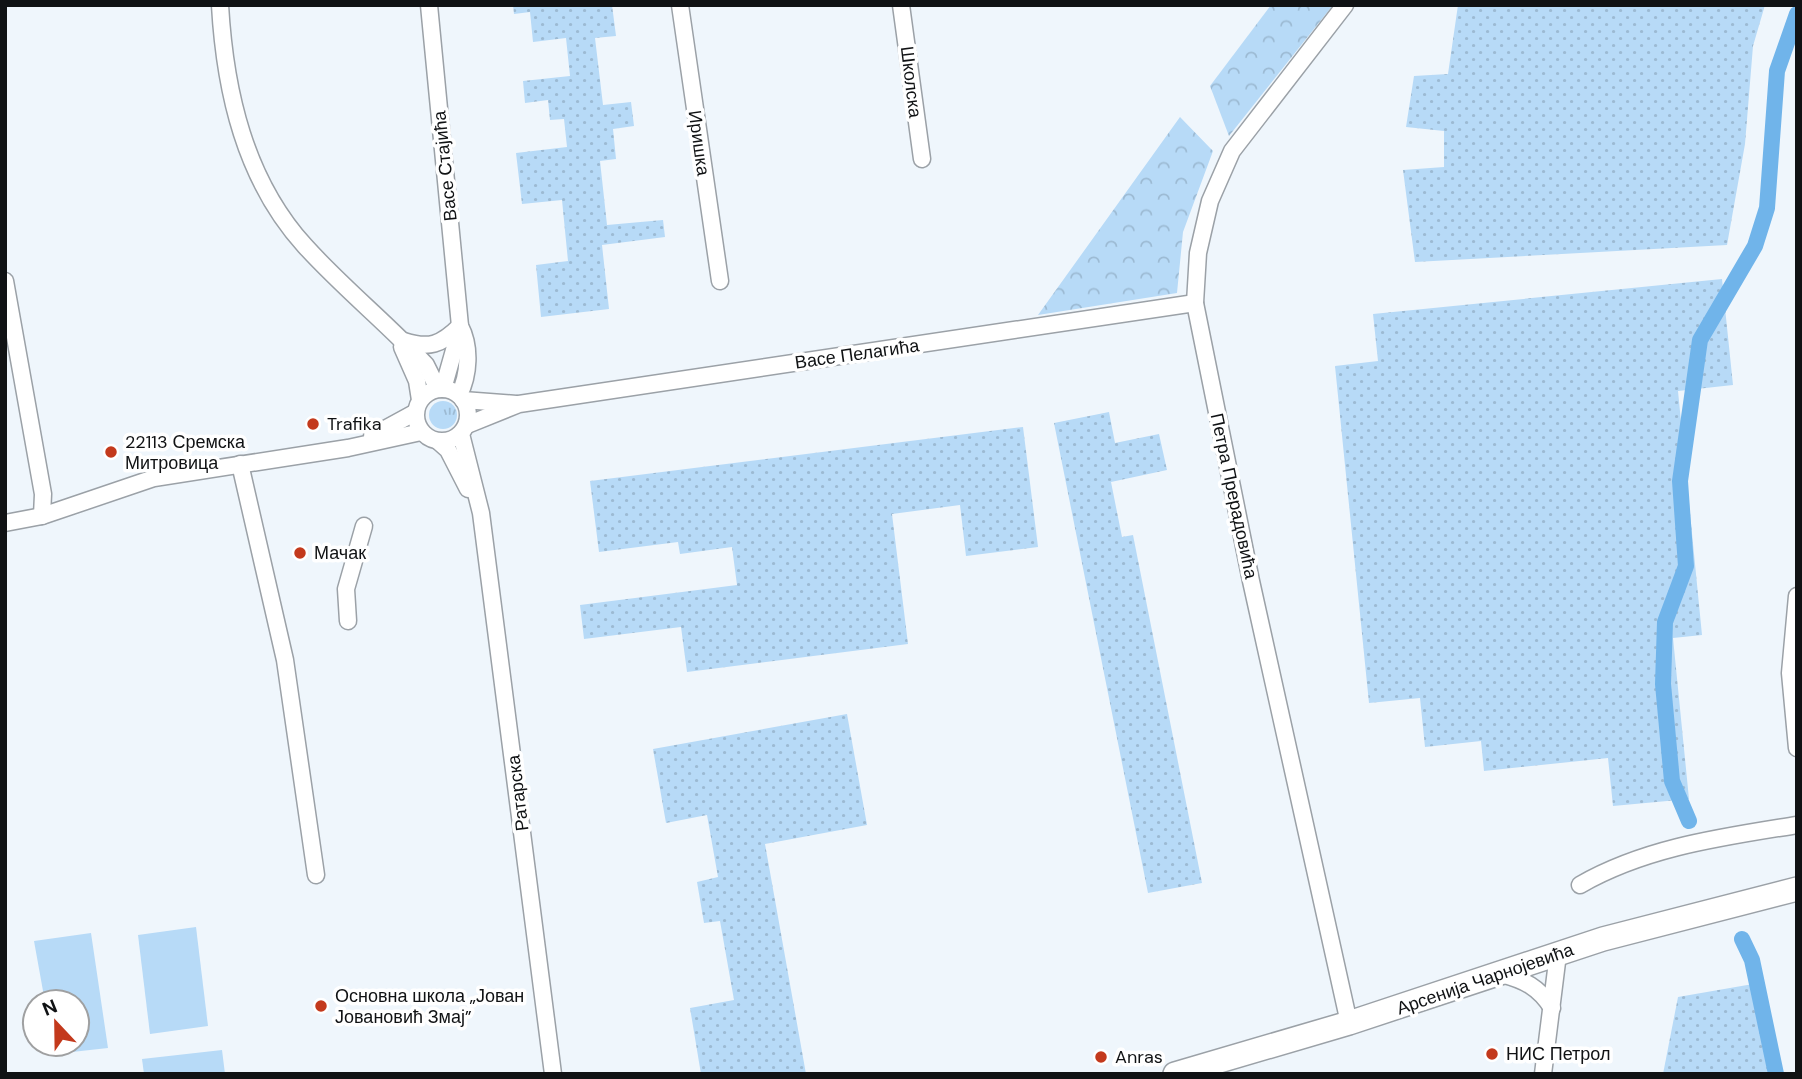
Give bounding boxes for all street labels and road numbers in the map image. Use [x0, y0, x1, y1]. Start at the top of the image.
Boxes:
street label: Школска [895, 45, 927, 120]
street label: Васе Стајића [427, 109, 463, 222]
street label: Иришка [683, 109, 716, 178]
street label: Васе Пелагића [793, 333, 922, 375]
street label: Петра Прерадовића [1205, 411, 1263, 582]
street label: Ратарска [501, 753, 535, 832]
street label: Арсенија Чарнојевића [1393, 937, 1578, 1021]

